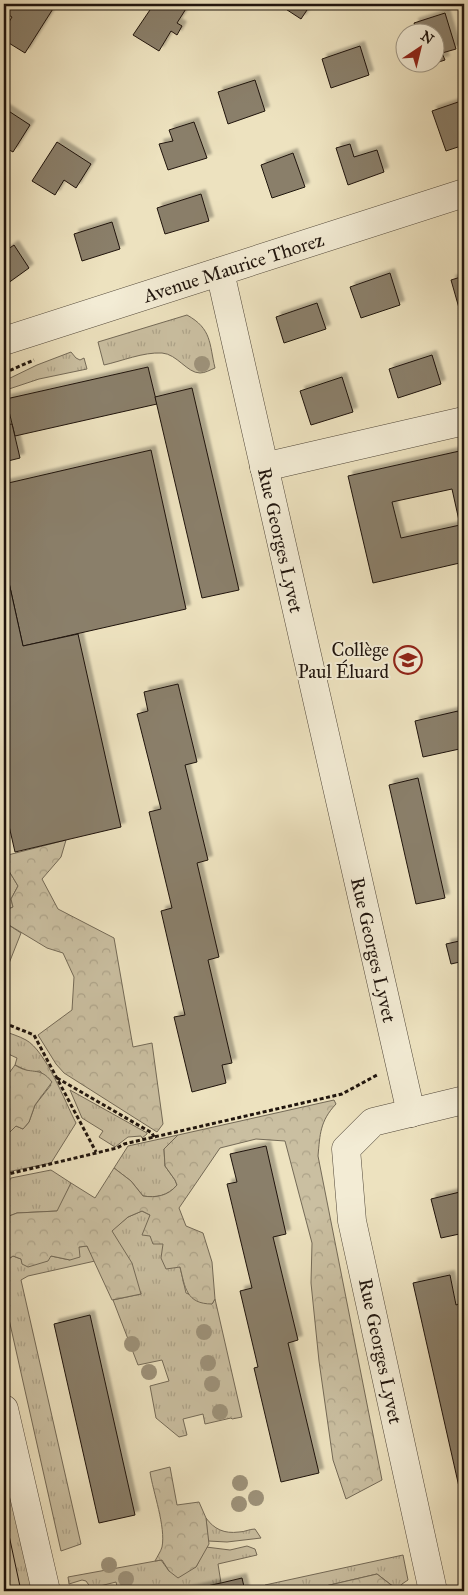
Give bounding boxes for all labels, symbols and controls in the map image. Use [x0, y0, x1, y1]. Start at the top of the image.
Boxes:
north arrow [396, 22, 446, 72]
text: N [417, 27, 437, 48]
street label: Avenue Maurice Thorez [140, 228, 327, 308]
street label: Rue Georges Lyvet [253, 466, 308, 615]
place label: Collège Paul Éluard [298, 638, 389, 683]
school or university icon: Collège Paul Éluard [393, 645, 423, 675]
street label: Rue Georges Lyvet [346, 875, 401, 1025]
street label: Rue Georges Lyvet [353, 1276, 407, 1426]

